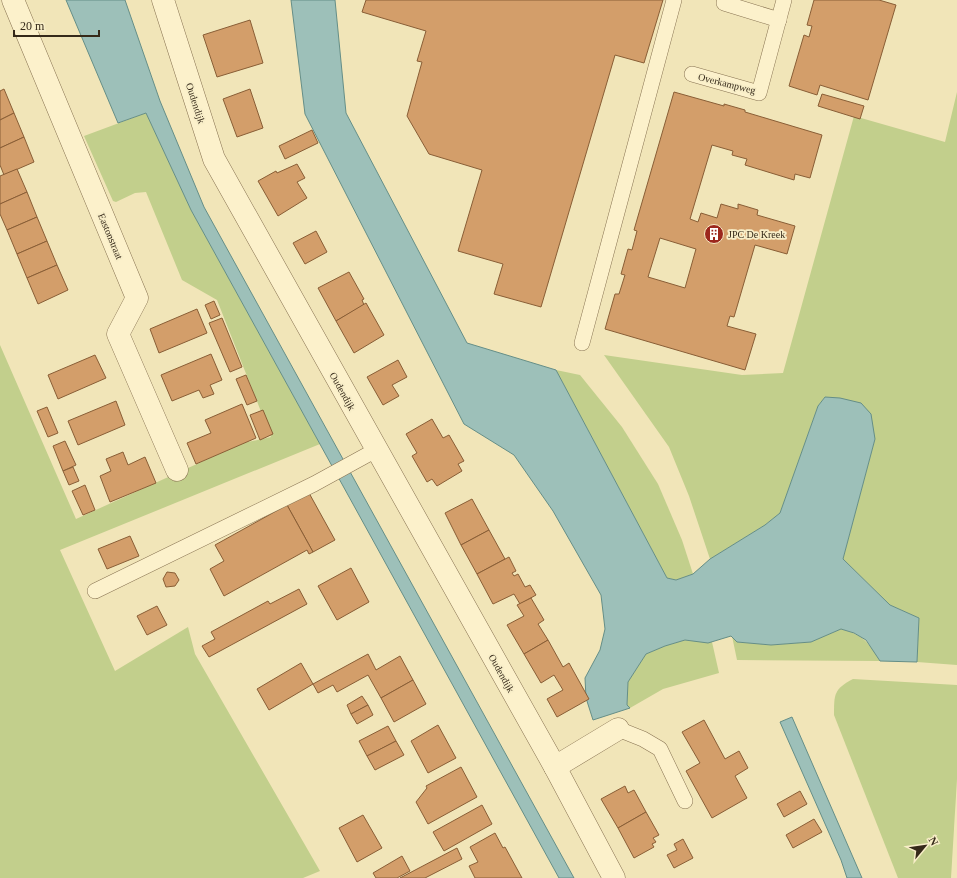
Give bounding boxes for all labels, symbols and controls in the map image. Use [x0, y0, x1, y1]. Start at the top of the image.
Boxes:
scale bar [14, 12, 99, 38]
text: 20 m [20, 19, 45, 33]
street label: Overkampweg [697, 71, 757, 96]
street label: Oudendijk [184, 81, 207, 125]
street label: Eastonstraat [96, 212, 125, 261]
building icon: JPC De Kreek [703, 223, 725, 245]
place label: JPC De Kreek [728, 229, 785, 240]
street label: Oudendijk [328, 370, 358, 412]
street label: Oudendijk [487, 652, 517, 694]
north arrow [905, 826, 945, 866]
text: N [927, 835, 941, 848]

